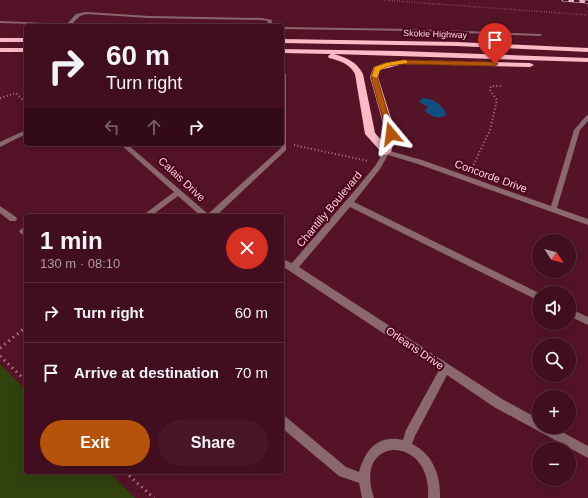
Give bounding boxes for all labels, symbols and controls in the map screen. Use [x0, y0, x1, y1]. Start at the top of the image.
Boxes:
pin [478, 23, 512, 64]
street label: Skokie Highway [403, 28, 468, 40]
icon: arrive [484, 29, 506, 51]
icon: right [40, 40, 92, 92]
text: 60 m [106, 40, 170, 71]
text: Turn right [106, 73, 182, 93]
position arrow [370, 113, 412, 155]
icon: left [101, 116, 123, 138]
icon: ahead [143, 116, 165, 138]
icon: right [185, 116, 207, 138]
street label: Calais Drive [156, 154, 208, 204]
street label: Concorde Drive [453, 157, 529, 195]
street label: Chantilly Boulevard [294, 169, 364, 249]
text: 1 min [40, 227, 103, 254]
button: close [226, 227, 268, 269]
north arrow [532, 234, 576, 278]
map controls [532, 234, 576, 486]
text: 130 m · 08:10 [40, 256, 120, 271]
button: sound [532, 286, 576, 330]
icon: right [40, 302, 62, 324]
text: Turn right [74, 304, 144, 321]
text: 60 m [235, 304, 268, 321]
street label: Orleans Drive [384, 324, 446, 372]
button: search [532, 338, 576, 382]
icon: arrive [40, 362, 62, 384]
text: Arrive at destination [74, 364, 219, 381]
text: 70 m [235, 364, 268, 381]
button: + [532, 390, 576, 434]
button: Exit [40, 420, 150, 466]
button: Share [158, 420, 268, 466]
button: − [532, 442, 576, 486]

